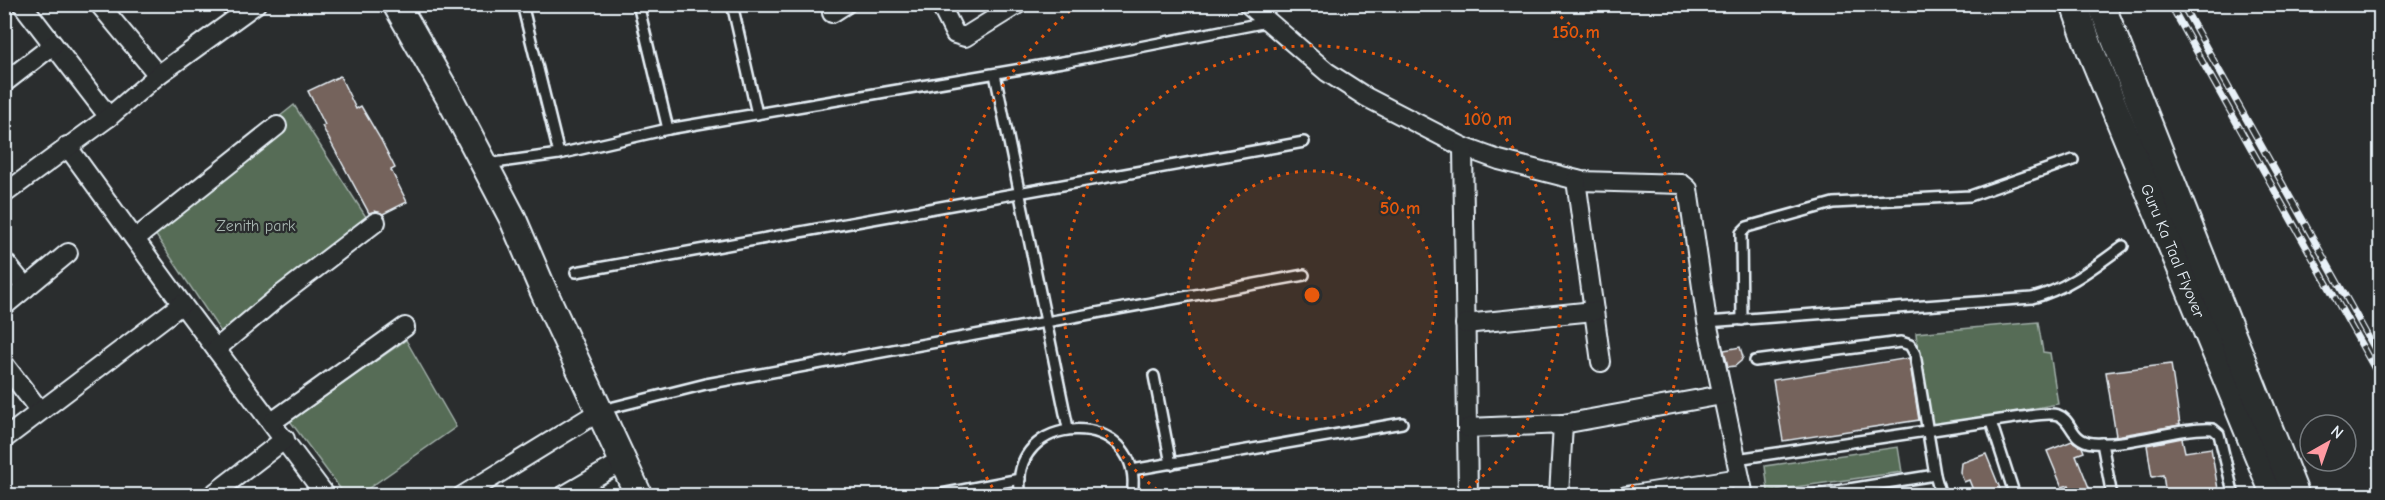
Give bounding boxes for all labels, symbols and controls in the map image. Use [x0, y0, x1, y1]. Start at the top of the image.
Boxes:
text: 150 m [1552, 22, 1600, 43]
text: 100 m [1464, 109, 1512, 130]
street label: Guru Ka Taal Flyover [2137, 181, 2208, 321]
text: 50 m [1380, 198, 1420, 219]
park label: Zenith park [216, 217, 296, 235]
centre of rings [1302, 285, 1322, 305]
north arrow [2298, 413, 2358, 473]
text: N [2327, 422, 2347, 443]

